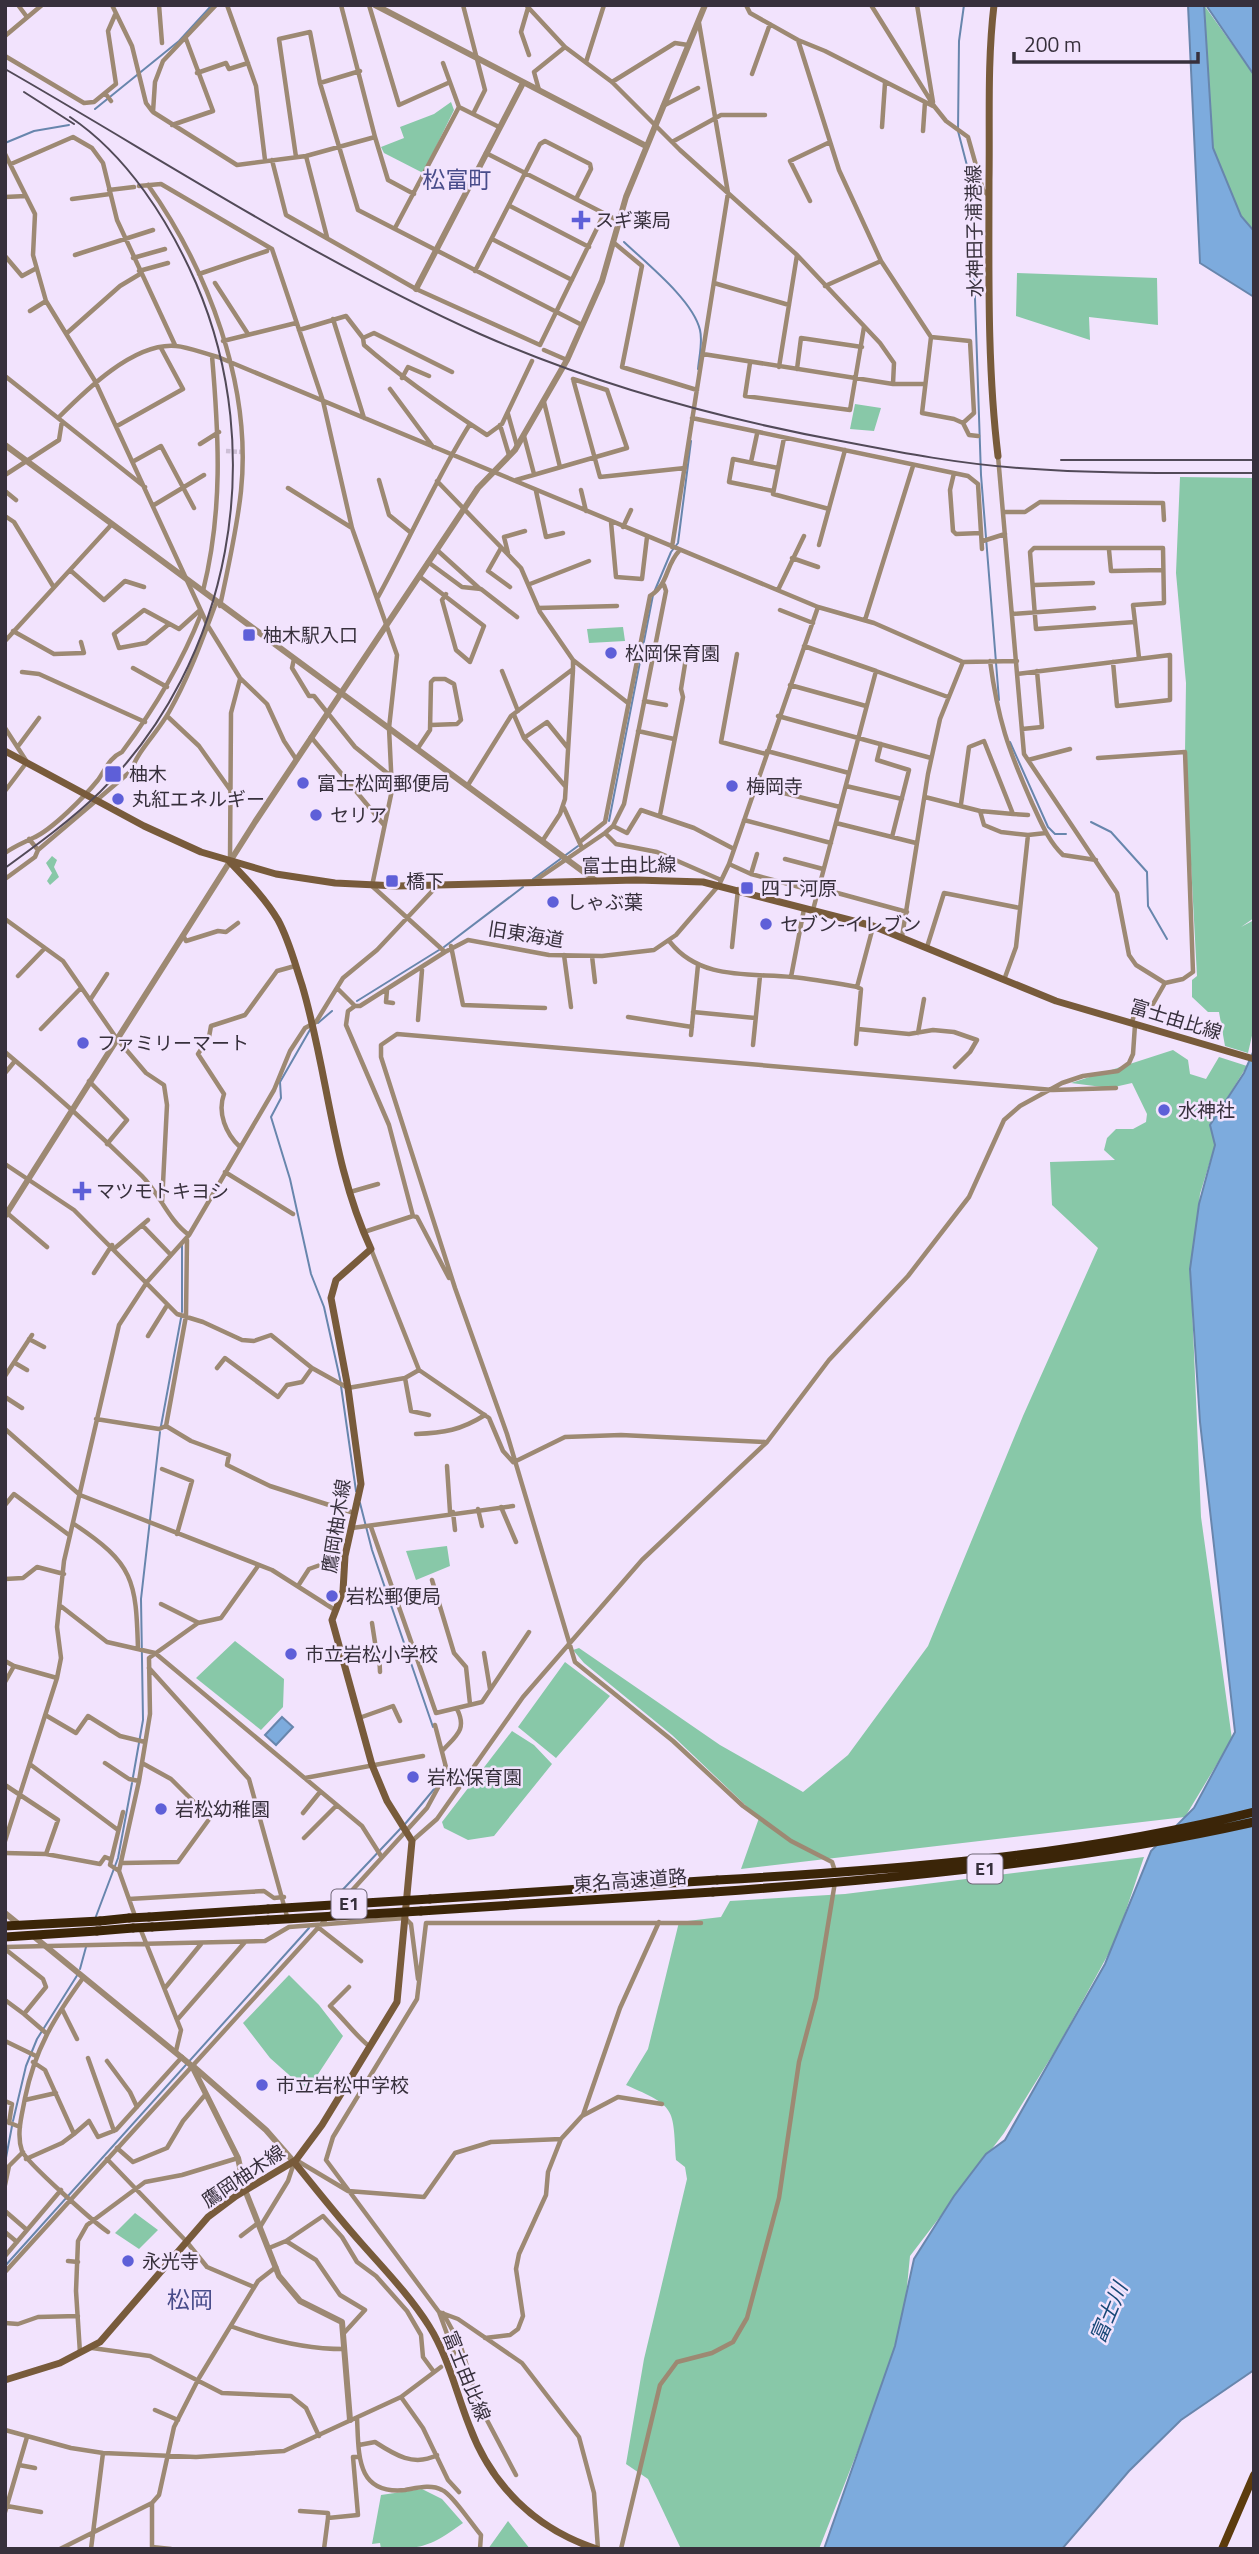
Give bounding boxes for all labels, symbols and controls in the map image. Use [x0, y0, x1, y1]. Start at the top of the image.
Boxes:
scale bar [1014, 21, 1198, 65]
text: 200 m [1024, 28, 1081, 60]
district label: 松富町 [423, 162, 492, 197]
street label: 水神田子浦港線 [958, 164, 989, 298]
place label: スギ薬局 [595, 205, 671, 234]
marker: スギ薬局 [573, 212, 589, 228]
place label: 柚木駅入口 [263, 620, 358, 649]
marker: 柚木駅入口 [241, 627, 257, 643]
place label: 松岡保育園 [625, 638, 720, 667]
marker: 松岡保育園 [603, 645, 619, 661]
place label: 柚木 [129, 759, 167, 788]
marker: 柚木 [103, 764, 123, 784]
place label: 富士松岡郵便局 [317, 768, 450, 797]
place label: 梅岡寺 [746, 771, 803, 800]
marker: 富士松岡郵便局 [295, 775, 311, 791]
marker: 梅岡寺 [724, 778, 740, 794]
place label: 丸紅エネルギー [132, 784, 265, 813]
marker: 丸紅エネルギー [110, 791, 126, 807]
place label: セリア [330, 800, 387, 829]
marker: セリア [308, 807, 324, 823]
street label: 富士由比線 [581, 849, 677, 880]
place label: 橋下 [406, 866, 444, 895]
marker: 橋下 [384, 873, 400, 889]
place label: 四丁河原 [761, 873, 837, 902]
marker: 四丁河原 [739, 880, 755, 896]
place label: しゃぶ葉 [567, 887, 643, 916]
marker: しゃぶ葉 [545, 894, 561, 910]
place label: セブン-イレブン [780, 909, 921, 938]
street label: 旧東海道 [486, 913, 566, 954]
marker: セブン-イレブン [758, 916, 774, 932]
street label: 富士由比線 [1126, 991, 1226, 1046]
place label: ファミリーマート [97, 1028, 249, 1057]
marker: ファミリーマート [75, 1035, 91, 1051]
place label: 水神社 [1178, 1095, 1235, 1124]
marker: 水神社 [1156, 1102, 1172, 1118]
place label: マツモトキヨシ [96, 1176, 229, 1205]
marker: マツモトキヨシ [74, 1183, 90, 1199]
street label: 鷹岡柚木線 [314, 1477, 357, 1575]
place label: 岩松郵便局 [346, 1581, 441, 1610]
marker: 岩松郵便局 [324, 1588, 340, 1604]
place label: 市立岩松小学校 [305, 1639, 438, 1668]
marker: 市立岩松小学校 [283, 1646, 299, 1662]
place label: 岩松保育園 [427, 1762, 522, 1791]
marker: 岩松保育園 [405, 1769, 421, 1785]
place label: 岩松幼稚園 [175, 1794, 270, 1823]
marker: 岩松幼稚園 [153, 1801, 169, 1817]
road number: E1 [968, 1854, 1002, 1884]
street label: 東名高速道路 [572, 1861, 688, 1898]
road number: E1 [332, 1890, 366, 1918]
place label: 市立岩松中学校 [276, 2070, 409, 2099]
marker: 市立岩松中学校 [254, 2077, 270, 2093]
street label: 鷹岡柚木線 [195, 2137, 290, 2214]
place label: 永光寺 [142, 2246, 199, 2275]
marker: 永光寺 [120, 2253, 136, 2269]
water label: 富士川 [1081, 2276, 1136, 2348]
district label: 松岡 [167, 2282, 213, 2317]
street label: 富士由比線 [436, 2326, 499, 2425]

